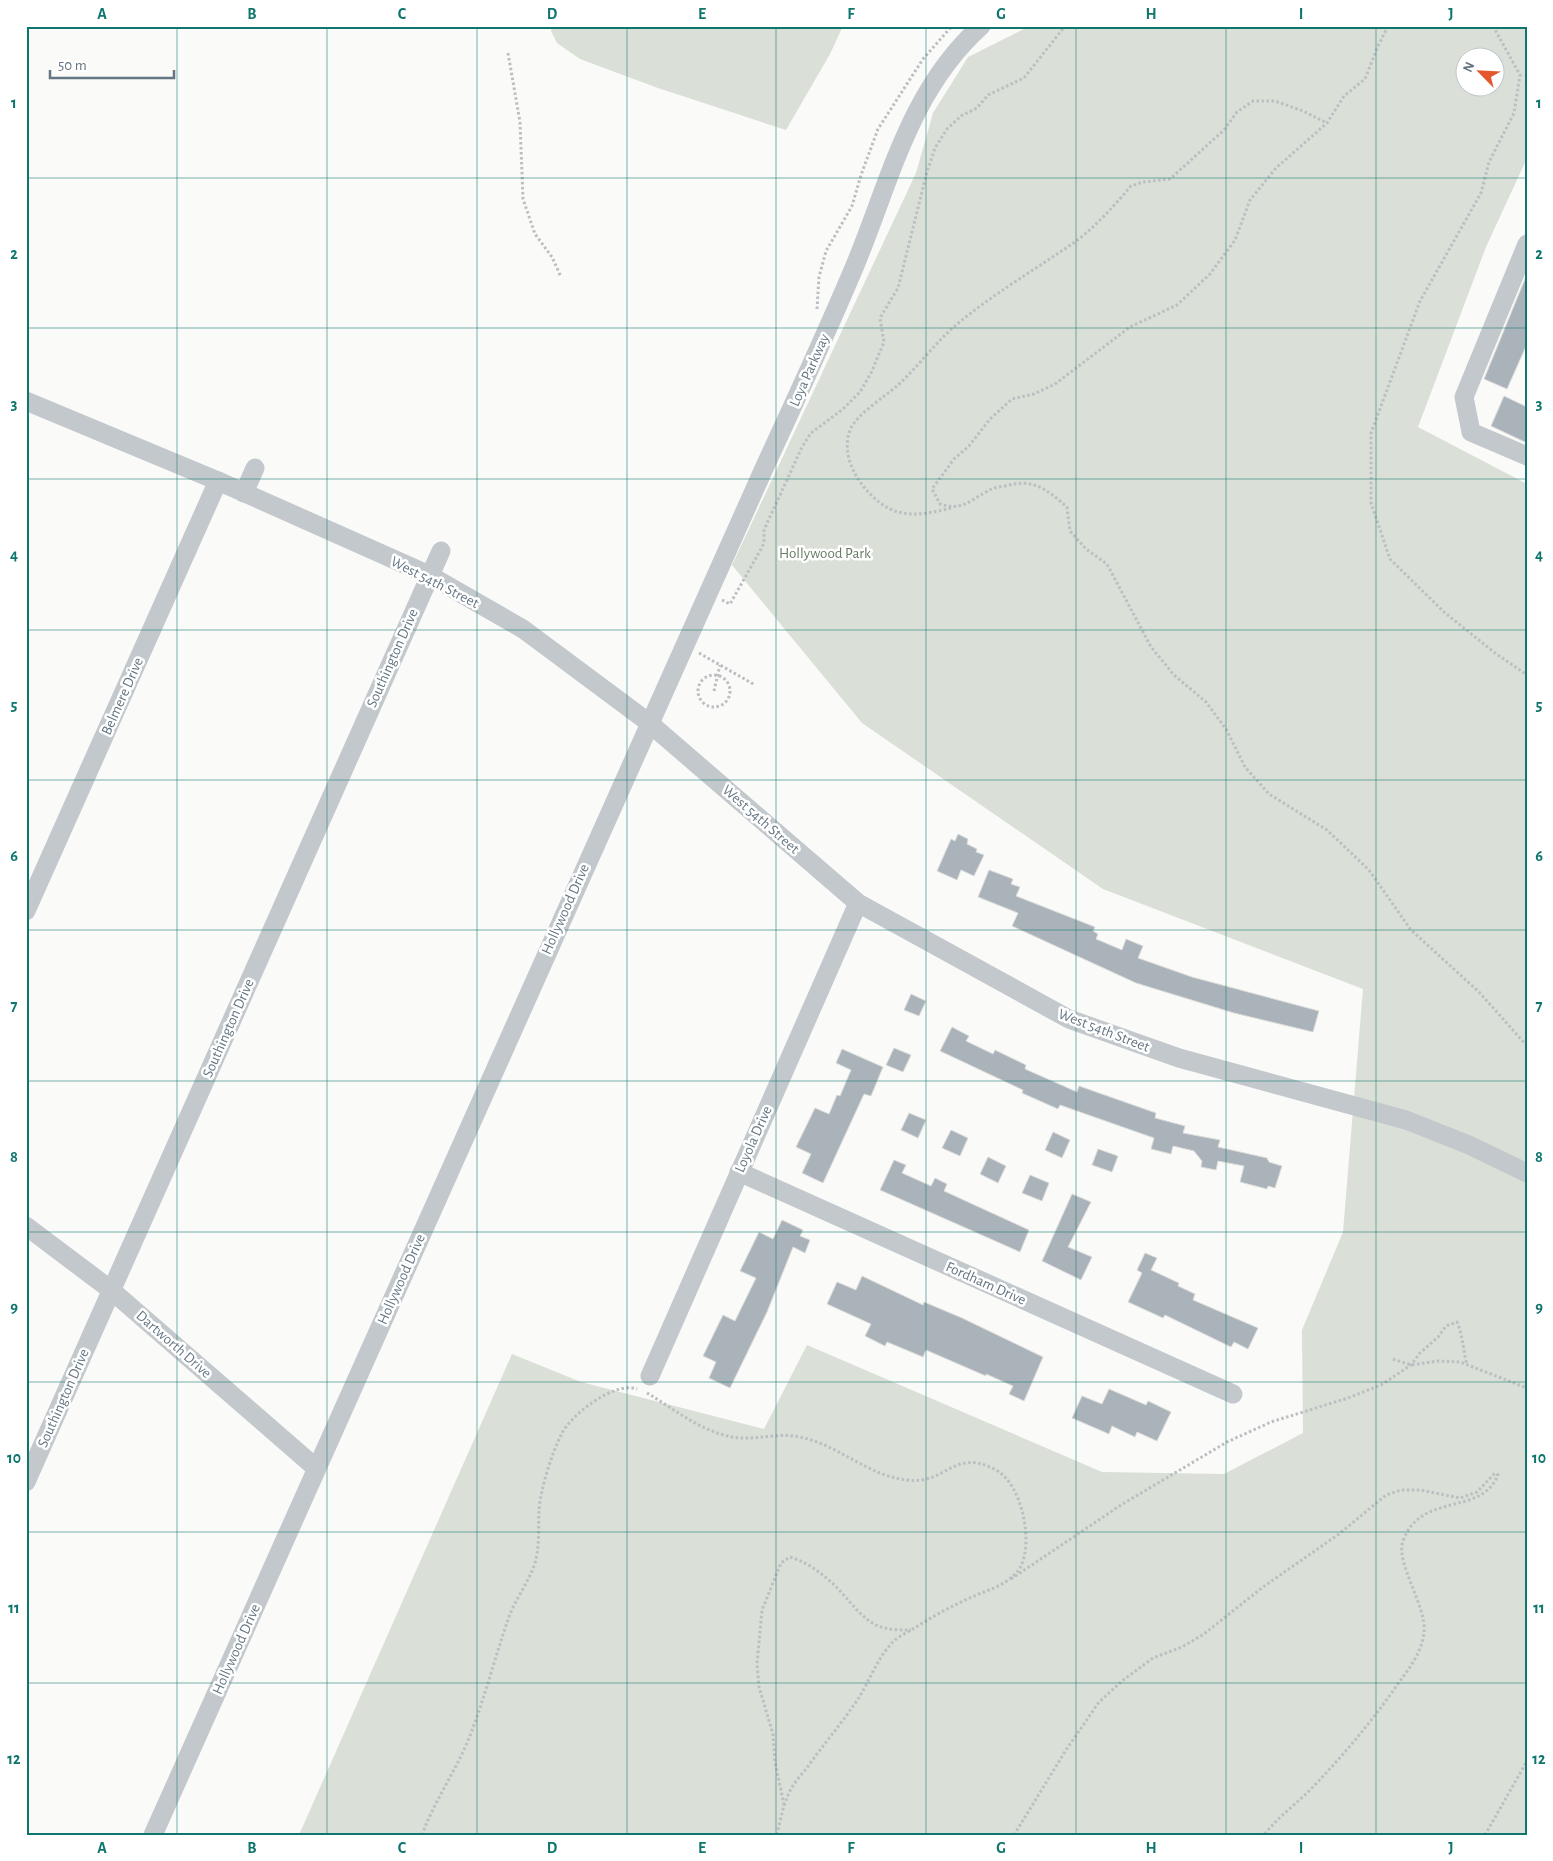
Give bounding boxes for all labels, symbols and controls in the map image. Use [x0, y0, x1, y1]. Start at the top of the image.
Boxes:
text: A [97, 6, 107, 22]
text: B [247, 6, 257, 22]
text: C [398, 6, 407, 22]
text: D [547, 6, 558, 22]
text: E [698, 6, 706, 22]
text: F [847, 6, 855, 22]
text: G [996, 6, 1006, 22]
text: H [1145, 6, 1157, 22]
text: I [1299, 6, 1303, 22]
text: J [1448, 6, 1454, 22]
scale bar [50, 48, 174, 80]
north arrow [1456, 48, 1506, 98]
text: 50 m [58, 58, 87, 73]
text: N [1461, 60, 1477, 74]
text: 1 [11, 95, 17, 111]
text: 1 [1536, 95, 1542, 111]
text: 2 [10, 246, 18, 262]
text: 2 [1535, 246, 1543, 262]
street label: Loya Parkway [787, 331, 832, 409]
text: 3 [11, 396, 18, 412]
text: 3 [1536, 396, 1543, 412]
park label: Hollywood Park [779, 546, 871, 561]
text: 4 [10, 547, 18, 563]
text: 4 [1535, 547, 1543, 563]
street label: West 54th Street [388, 554, 481, 611]
street label: Southington Drive [364, 607, 421, 710]
street label: Belmere Drive [99, 655, 146, 737]
text: 5 [11, 697, 18, 713]
text: 5 [1536, 697, 1543, 713]
street label: West 54th Street [719, 782, 802, 857]
text: 6 [10, 848, 18, 864]
text: 6 [1535, 848, 1543, 864]
street label: Hollywood Drive [539, 862, 592, 957]
street label: Southington Drive [200, 977, 257, 1080]
text: 7 [11, 998, 18, 1014]
text: 7 [1536, 998, 1543, 1014]
street label: West 54th Street [1056, 1006, 1152, 1055]
street label: Loyola Drive [732, 1104, 775, 1175]
text: 8 [10, 1149, 18, 1165]
text: 8 [1535, 1149, 1543, 1165]
street label: Hollywood Drive [375, 1232, 428, 1327]
street label: Fordham Drive [943, 1259, 1028, 1308]
text: 9 [10, 1299, 18, 1315]
text: 9 [1535, 1299, 1543, 1315]
street label: Dartworth Drive [133, 1308, 214, 1381]
street label: Southington Drive [35, 1347, 92, 1450]
text: 10 [7, 1450, 21, 1466]
text: 10 [1532, 1450, 1546, 1466]
text: 11 [8, 1600, 20, 1616]
text: 11 [1533, 1600, 1545, 1616]
street label: Hollywood Drive [210, 1602, 263, 1697]
text: 12 [7, 1751, 21, 1767]
text: 12 [1532, 1751, 1546, 1767]
text: A [97, 1840, 107, 1856]
text: B [247, 1840, 257, 1856]
text: C [398, 1840, 407, 1856]
text: D [547, 1840, 558, 1856]
text: E [698, 1840, 706, 1856]
text: F [847, 1840, 855, 1856]
text: G [996, 1840, 1006, 1856]
text: H [1145, 1840, 1157, 1856]
text: I [1299, 1840, 1303, 1856]
text: J [1448, 1840, 1454, 1856]

